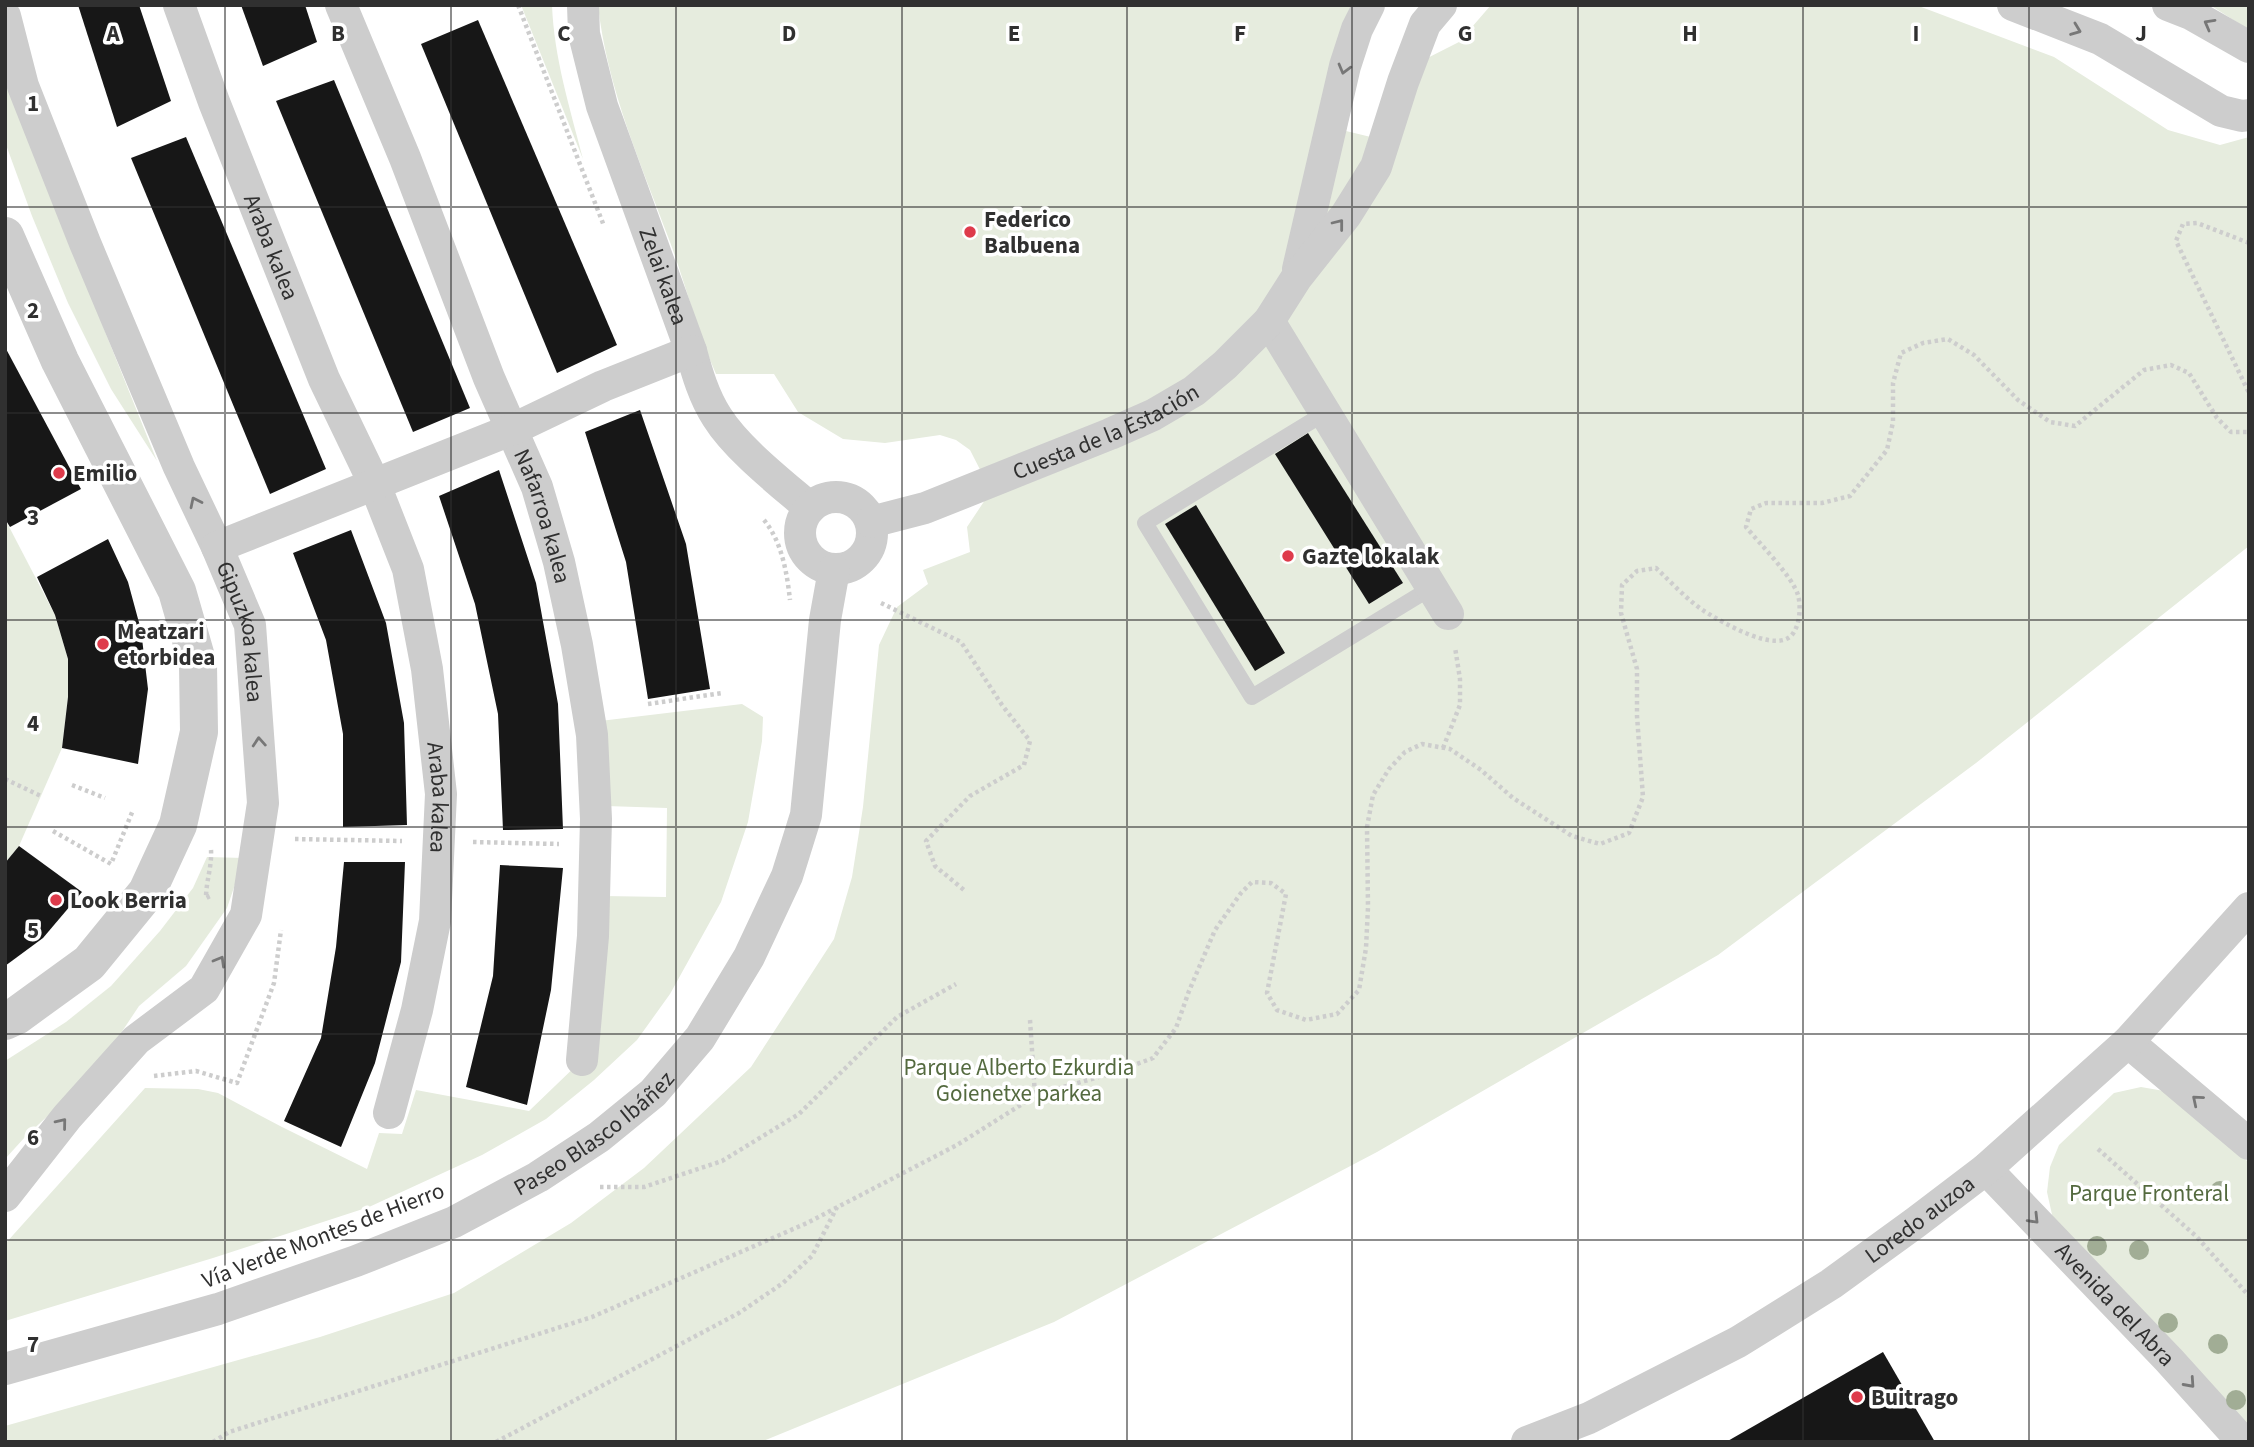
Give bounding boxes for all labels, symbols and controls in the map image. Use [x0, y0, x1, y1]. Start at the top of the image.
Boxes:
text: A [105, 17, 120, 50]
text: B [331, 17, 345, 50]
text: C [557, 17, 571, 50]
text: D [782, 17, 796, 50]
text: E [1008, 17, 1020, 50]
text: F [1234, 17, 1246, 50]
text: G [1458, 17, 1472, 50]
text: H [1682, 17, 1698, 50]
text: I [1913, 17, 1919, 50]
text: J [2135, 17, 2147, 50]
one-way arrow [2204, 19, 2216, 32]
one-way arrow [2070, 22, 2082, 36]
one-way arrow [1338, 63, 1353, 75]
text: 1 [27, 87, 39, 120]
street label: Araba kalea [235, 189, 307, 305]
place label: Federico Balbuena [984, 203, 1080, 262]
one-way arrow [1330, 219, 1343, 231]
street label: Zelai kalea [630, 222, 696, 330]
marker: Federico Balbuena [962, 224, 978, 240]
text: 2 [27, 294, 39, 327]
street label: Cuesta de la Estación [1008, 375, 1205, 488]
street label: Nafarroa kalea [505, 444, 579, 586]
place label: Emilio [73, 457, 137, 490]
marker: Emilio [51, 465, 67, 481]
one-way arrow [190, 497, 204, 509]
text: 3 [27, 501, 39, 534]
place label: Gazte lokalak [1302, 540, 1440, 573]
marker: Gazte lokalak [1280, 548, 1296, 564]
street label: Gipuzkoa kalea [208, 556, 272, 704]
place label: Meatzari etorbidea [117, 615, 215, 674]
marker: Meatzari etorbidea [95, 636, 111, 652]
text: 4 [27, 707, 39, 740]
one-way arrow [251, 736, 266, 747]
street label: Araba kalea [418, 740, 457, 854]
place label: Look Berria [70, 884, 187, 917]
marker: Look Berria [48, 892, 64, 908]
text: 5 [27, 914, 39, 947]
one-way arrow [212, 956, 225, 969]
park label: Parque Alberto Ezkurdia Goienetxe parkea [904, 1051, 1134, 1110]
street label: Paseo Blasco Ibáñez [508, 1063, 682, 1204]
one-way arrow [2193, 1095, 2205, 1108]
one-way arrow [54, 1118, 67, 1130]
text: 6 [27, 1121, 39, 1154]
street label: Loredo auzoa [1858, 1167, 1982, 1271]
street label: Vía Verde Montes de Hierro [197, 1174, 449, 1297]
park label: Parque Fronteral [2069, 1177, 2229, 1210]
one-way arrow [2025, 1210, 2038, 1223]
street label: Avenida del Abra [2048, 1235, 2182, 1374]
text: 7 [27, 1328, 39, 1361]
one-way arrow [2182, 1375, 2195, 1388]
place label: Buitrago [1871, 1381, 1958, 1414]
marker: Buitrago [1849, 1389, 1865, 1405]

